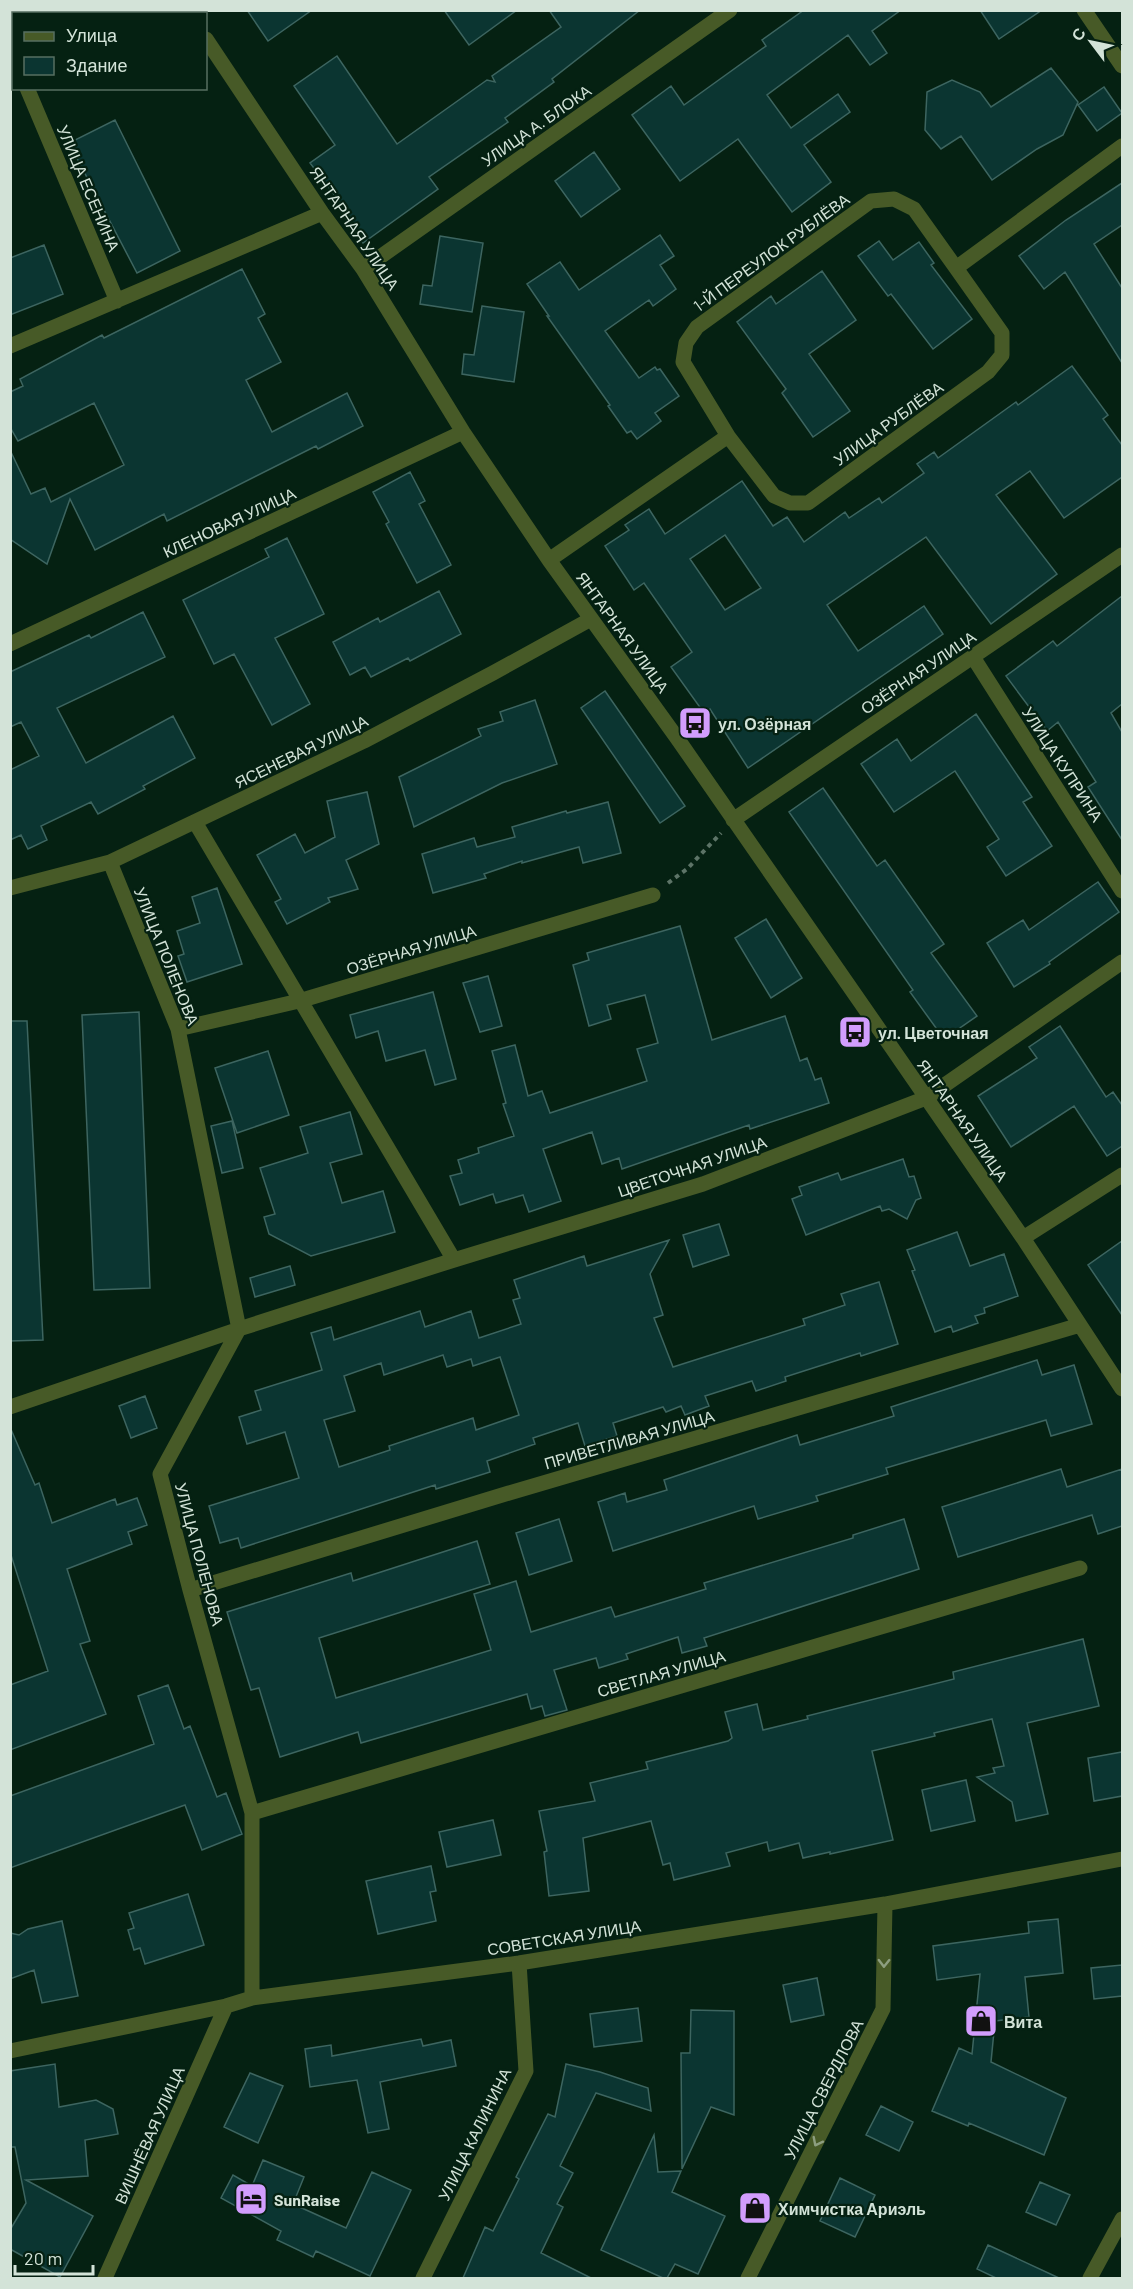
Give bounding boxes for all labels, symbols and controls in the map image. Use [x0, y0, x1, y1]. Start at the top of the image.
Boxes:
legend [12, 12, 207, 90]
north arrow [1061, 12, 1121, 72]
text: С [1067, 23, 1089, 44]
text: Улица [66, 24, 118, 46]
text: Здание [66, 54, 127, 76]
street label: УЛИЦА А. БЛОКА [478, 80, 595, 170]
street label: УЛИЦА ЕСЕНИНА [54, 122, 124, 254]
street label: ЯНТАРНАЯ УЛИЦА [307, 163, 404, 294]
street label: 1-Й ПЕРЕУЛОК РУБЛЁВА [689, 189, 853, 315]
street label: УЛИЦА РУБЛЁВА [830, 377, 947, 469]
street label: КЛЕНОВАЯ УЛИЦА [160, 483, 299, 561]
street label: ЯНТАРНАЯ УЛИЦА [573, 568, 673, 696]
street label: ОЗЁРНАЯ УЛИЦА [857, 626, 979, 718]
street label: УЛИЦА КУПРИНА [1019, 703, 1107, 825]
bus stop icon: ул. Озёрная [677, 705, 713, 741]
street label: ЯСЕНЕВАЯ УЛИЦА [231, 710, 371, 791]
place label: ул. Озёрная [718, 714, 811, 733]
street label: УЛИЦА ПОЛЕНОВА [131, 884, 203, 1028]
street label: ОЗЁРНАЯ УЛИЦА [344, 920, 478, 978]
bus stop icon: ул. Цветочная [837, 1014, 873, 1050]
place label: ул. Цветочная [878, 1023, 989, 1042]
street label: ЯНТАРНАЯ УЛИЦА [914, 1055, 1012, 1185]
street label: ЦВЕТОЧНАЯ УЛИЦА [615, 1131, 769, 1200]
street label: ПРИВЕТЛИВАЯ УЛИЦА [542, 1406, 717, 1472]
street label: УЛИЦА ПОЛЕНОВА [172, 1481, 228, 1628]
street label: СВЕТЛАЯ УЛИЦА [595, 1646, 728, 1700]
street label: СОВЕТСКАЯ УЛИЦА [486, 1915, 642, 1959]
one-way arrow [878, 1958, 890, 1967]
shop icon: Вита [963, 2003, 999, 2039]
place label: Вита [1004, 2012, 1042, 2031]
street label: УЛИЦА СВЕРДЛОВА [779, 2016, 867, 2162]
street label: ВИШНЁВАЯ УЛИЦА [110, 2063, 188, 2207]
street label: УЛИЦА КАЛИНИНА [434, 2064, 514, 2203]
one-way arrow [812, 2136, 824, 2147]
hotel icon: SunRaise [233, 2181, 269, 2217]
place label: SunRaise [274, 2190, 340, 2209]
shop icon: Химчистка Ариэль [737, 2190, 773, 2226]
place label: Химчистка Ариэль [778, 2199, 926, 2218]
scale bar [15, 2238, 93, 2276]
text: 20 m [24, 2247, 62, 2269]

